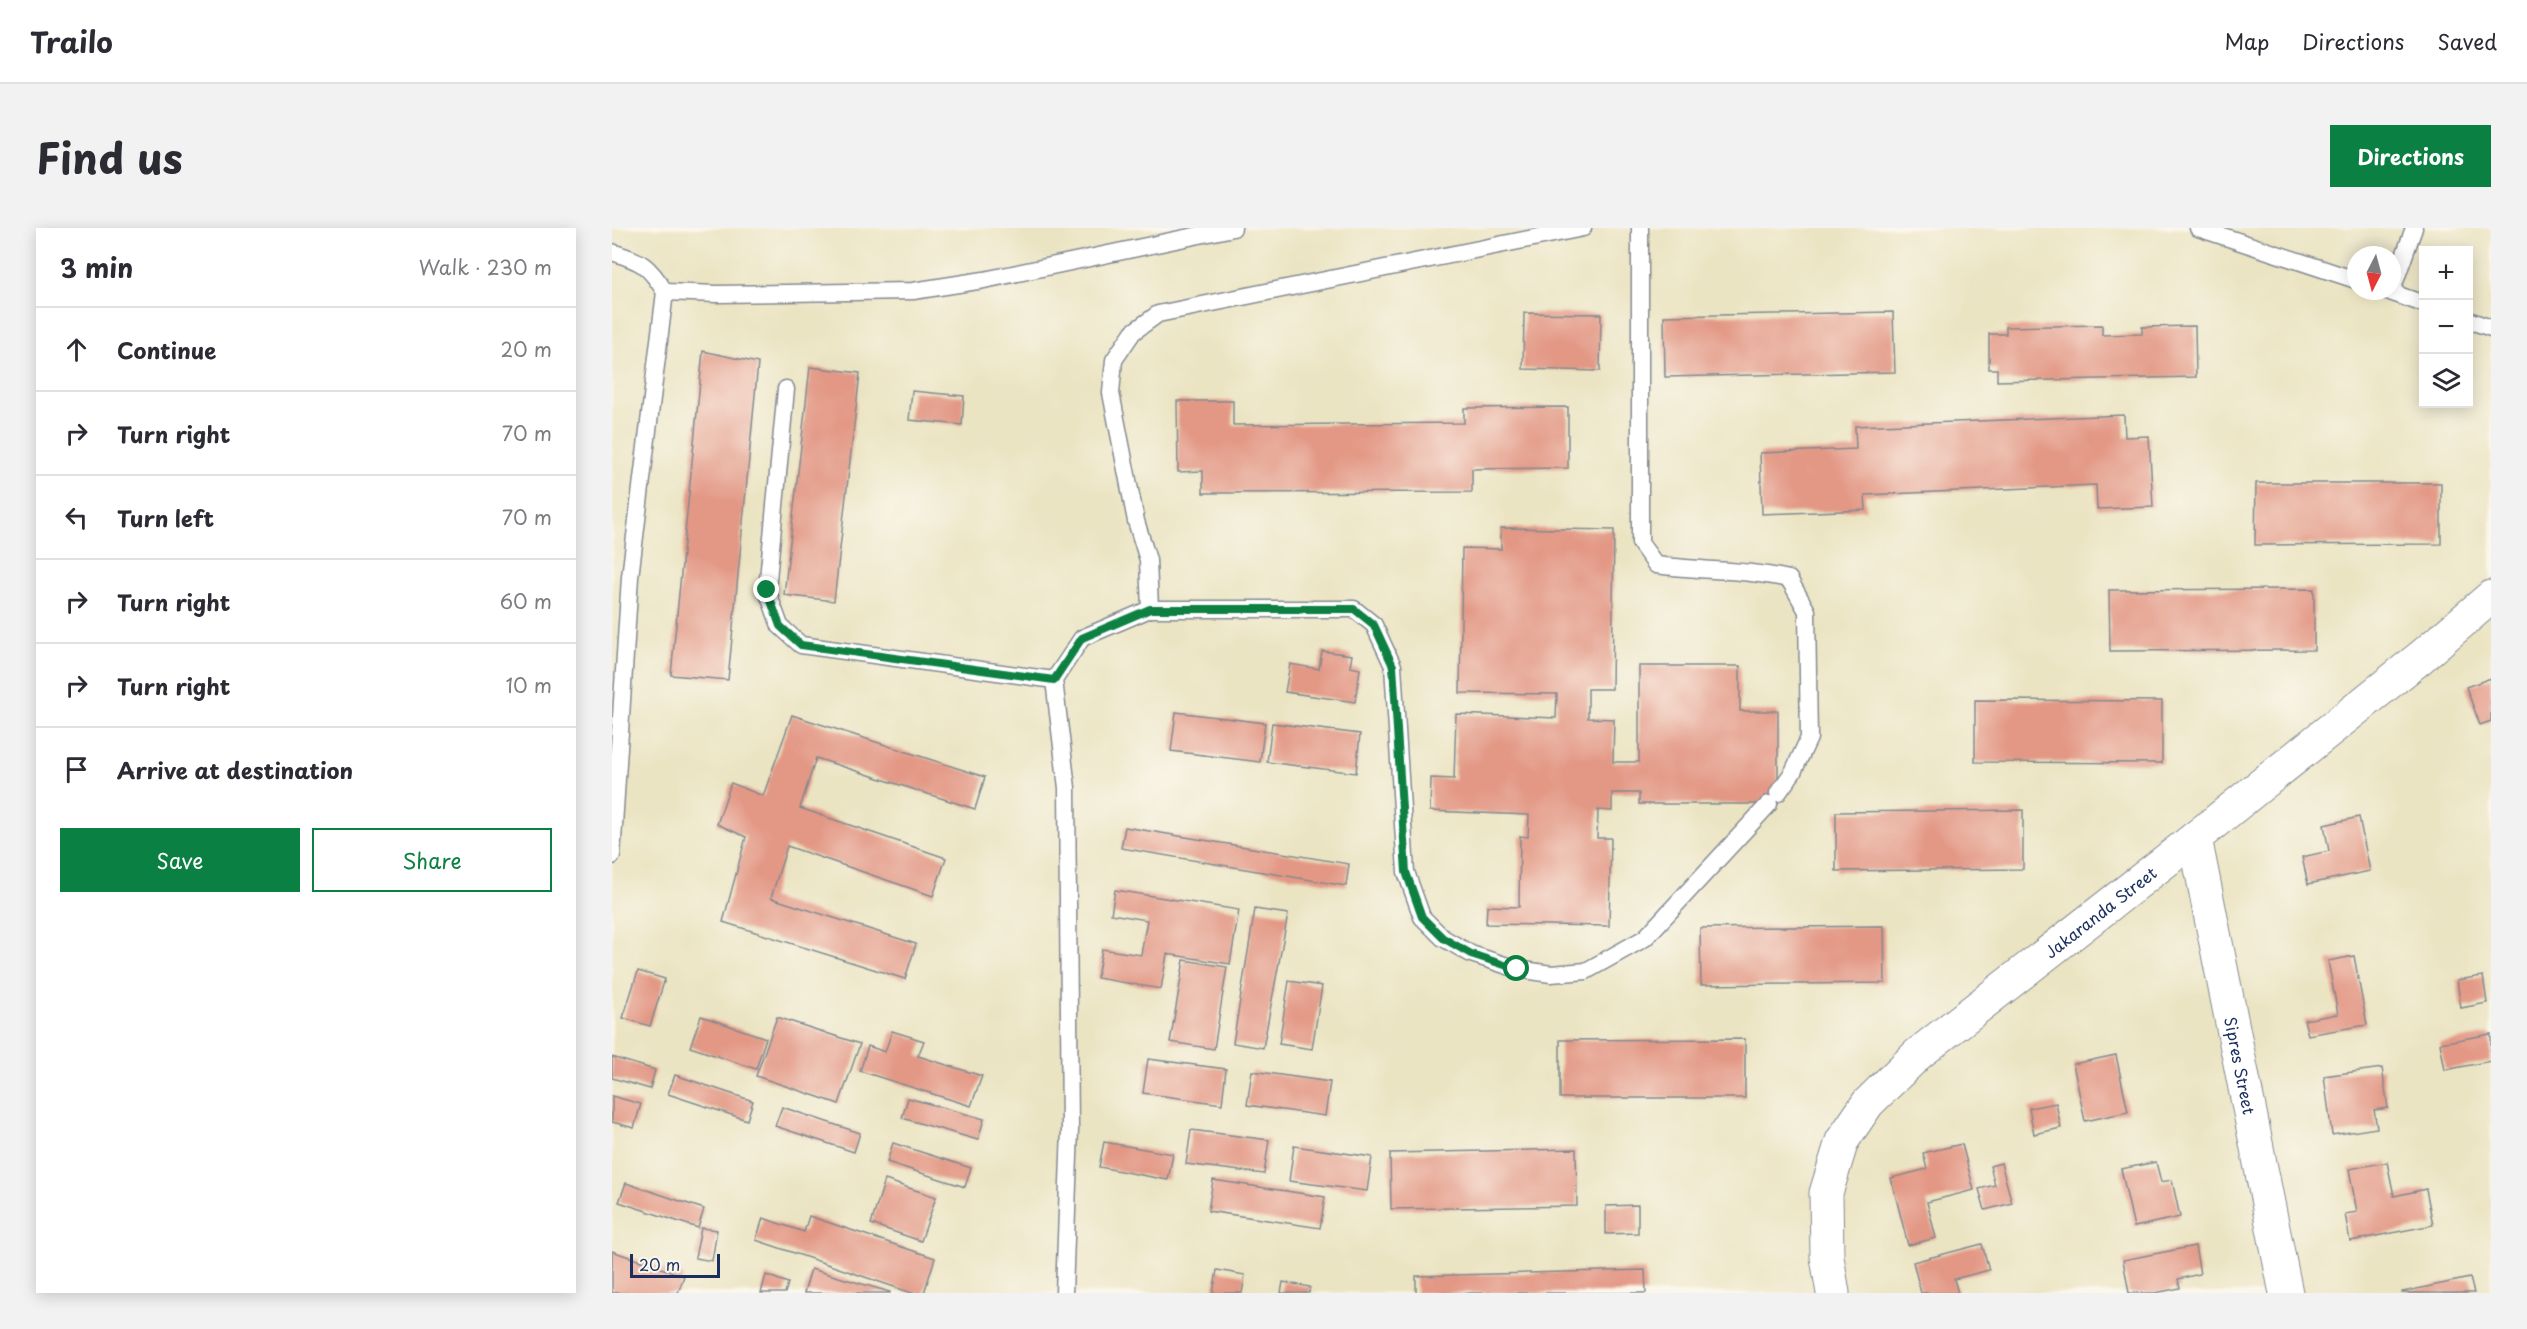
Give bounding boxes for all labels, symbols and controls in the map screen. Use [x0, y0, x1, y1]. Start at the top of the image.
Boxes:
text: Trailo [30, 20, 113, 63]
text: Map [2224, 25, 2269, 57]
text: Directions [2302, 25, 2404, 57]
text: Saved [2437, 25, 2497, 57]
text: Find us [36, 125, 183, 188]
button: Directions [2330, 125, 2491, 187]
north arrow [2347, 246, 2401, 300]
map controls [2419, 246, 2473, 408]
button: + [2419, 246, 2473, 300]
text: 3 min [60, 248, 133, 287]
text: Walk · 230 m [419, 252, 552, 282]
button: − [2419, 300, 2473, 354]
icon: ahead [60, 333, 93, 366]
text: Continue [117, 333, 216, 366]
text: 20 m [500, 334, 552, 364]
button: layers [2419, 354, 2473, 408]
icon: right [60, 417, 93, 450]
text: Turn right [117, 417, 230, 450]
text: 70 m [502, 418, 552, 448]
icon: left [60, 501, 93, 534]
text: Turn left [117, 501, 214, 534]
text: 70 m [502, 502, 552, 532]
route end [753, 576, 779, 602]
icon: right [60, 585, 93, 618]
text: Turn right [117, 585, 230, 618]
text: 60 m [500, 586, 552, 616]
icon: right [60, 669, 93, 702]
text: Turn right [117, 669, 230, 702]
text: 10 m [505, 670, 552, 700]
icon: arrive [60, 753, 93, 786]
text: Arrive at destination [117, 753, 353, 786]
button: Save [60, 828, 300, 892]
button: Share [312, 828, 552, 892]
street label: Jakaranda Street [2039, 860, 2162, 963]
route start [1503, 955, 1529, 981]
street label: Sipres Street [2219, 1014, 2262, 1117]
scale bar [630, 1251, 720, 1278]
text: 20 m [639, 1252, 680, 1276]

